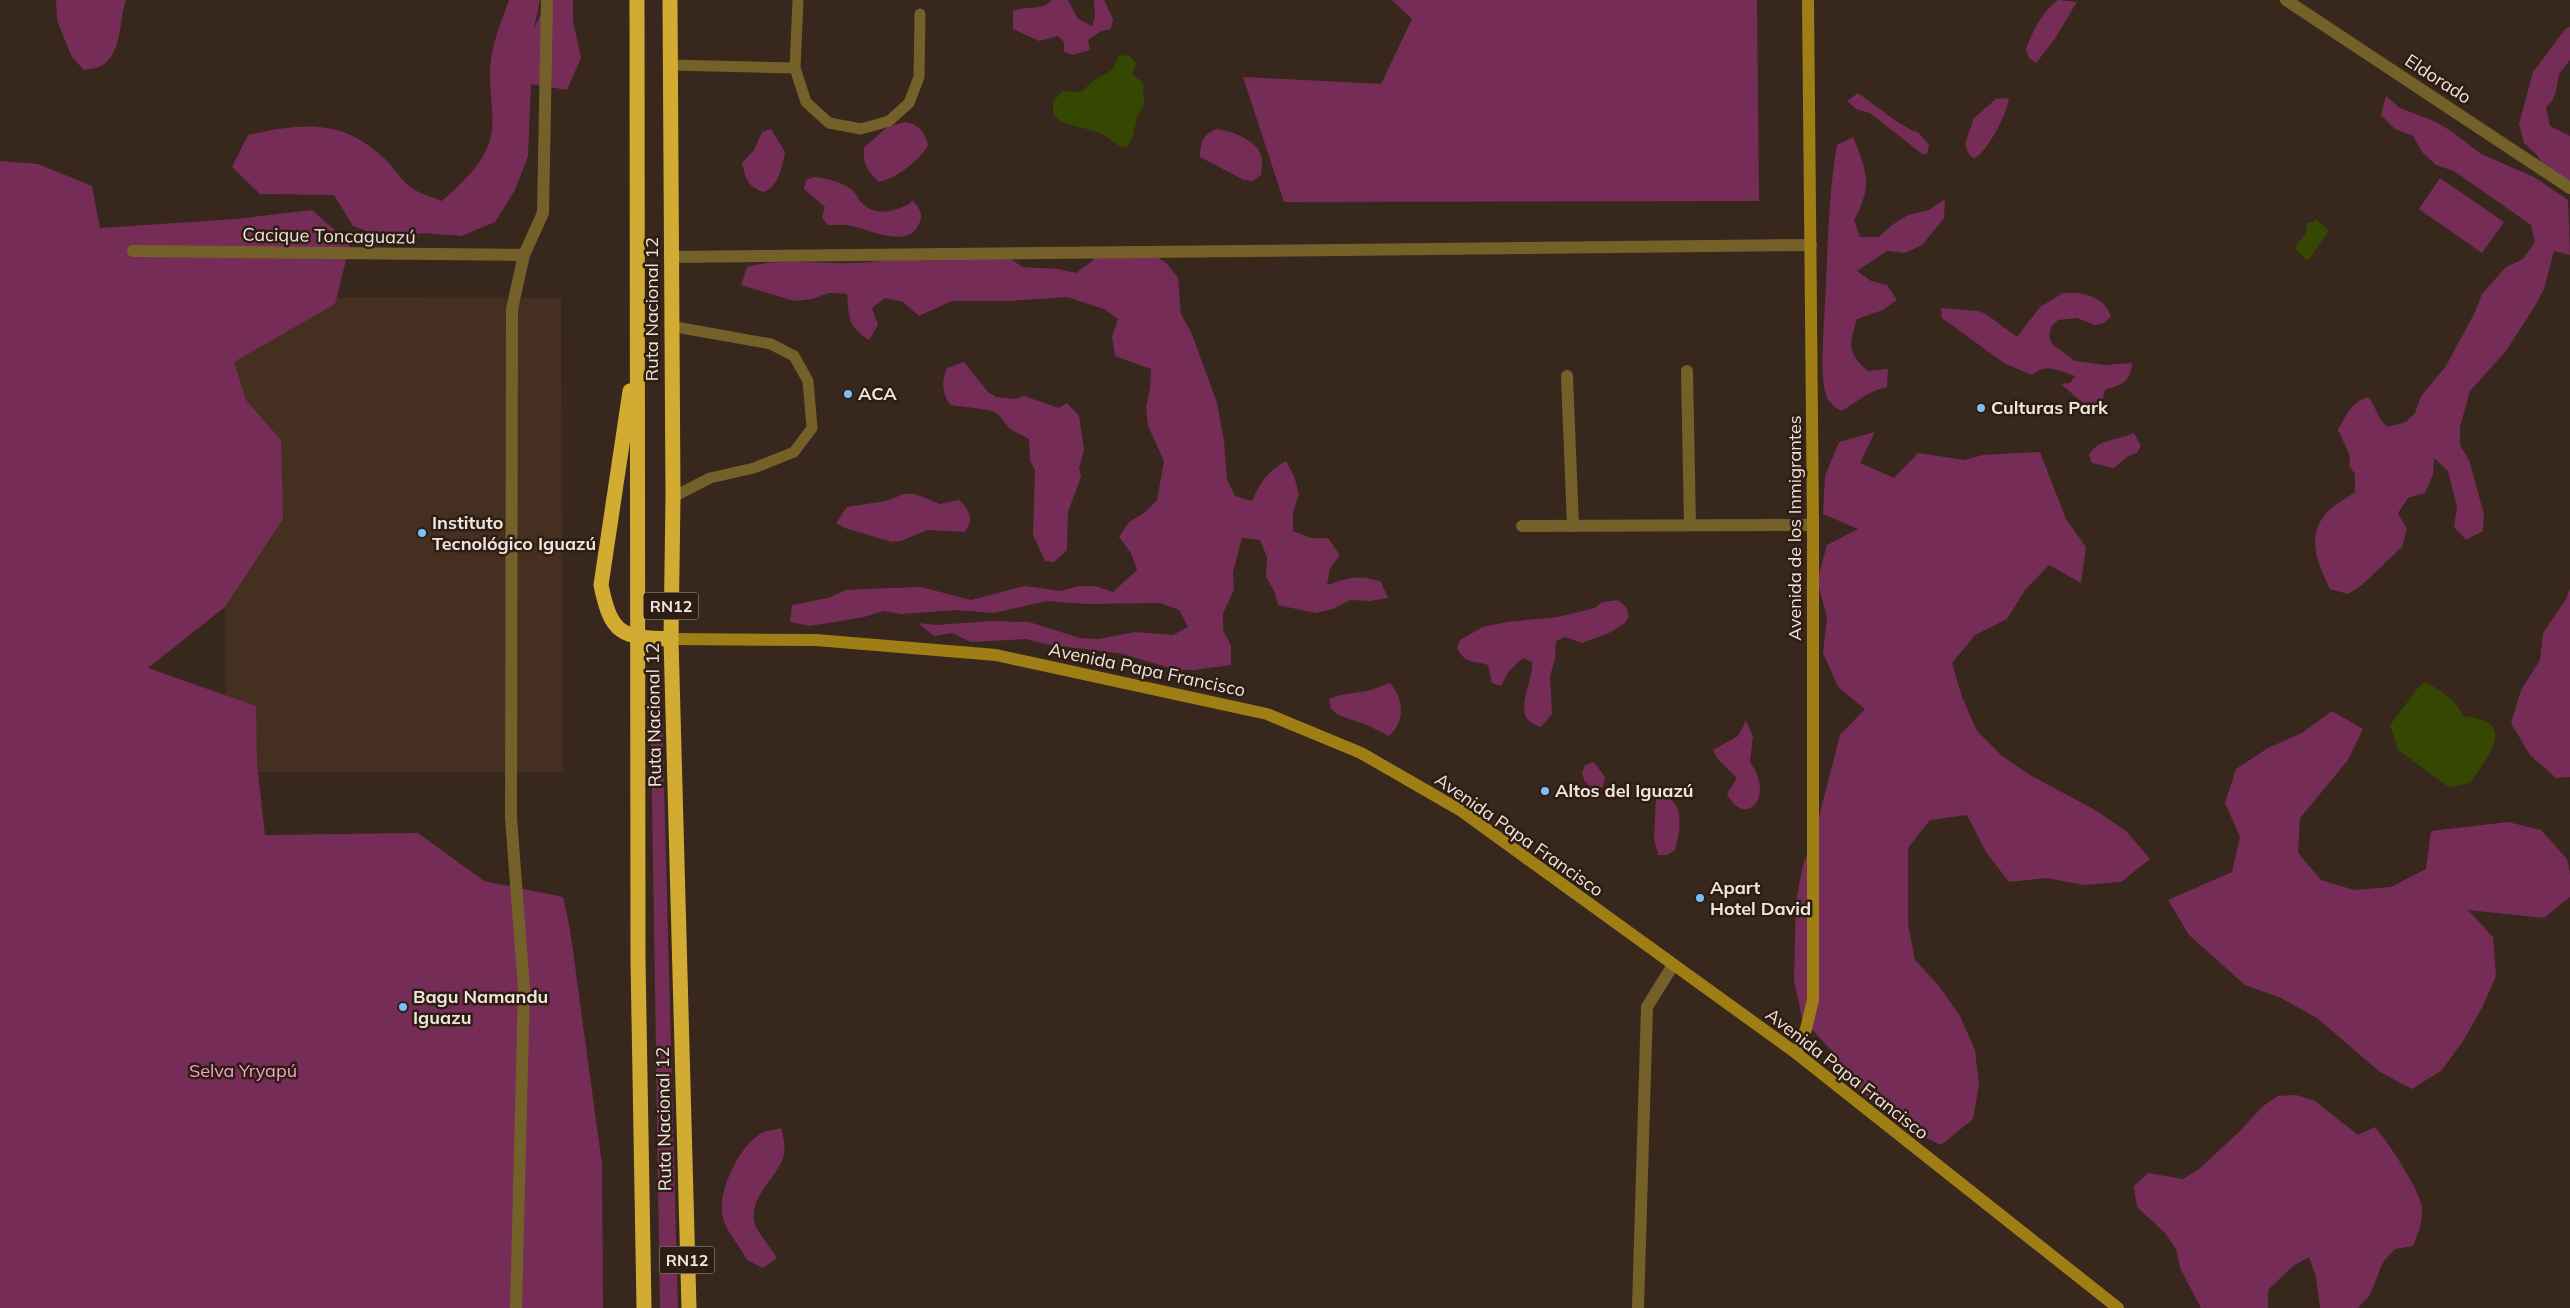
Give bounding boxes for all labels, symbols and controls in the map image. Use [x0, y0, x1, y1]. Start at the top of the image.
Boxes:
street label: Eldorado [2401, 49, 2476, 108]
street label: Cacique Toncaguazú [242, 222, 416, 249]
street label: Ruta Nacional 12 [640, 237, 663, 381]
place label: ACA [858, 382, 897, 405]
marker: ACA [842, 388, 854, 400]
place label: Culturas Park [1991, 396, 2109, 419]
marker: Culturas Park [1975, 402, 1987, 414]
street label: Avenida de los Inmigrantes [1783, 415, 1806, 641]
place label: Instituto Tecnológico Iguazú [432, 511, 596, 555]
marker: Instituto Tecnológico Iguazú [416, 527, 428, 539]
road number: RN12 [644, 592, 698, 620]
street label: Avenida Papa Francisco [1047, 637, 1247, 702]
street label: Ruta Nacional 12 [641, 643, 666, 787]
street label: Avenida Papa Francisco [1431, 768, 1608, 901]
place label: Altos del Iguazú [1555, 779, 1694, 802]
marker: Altos del Iguazú [1539, 785, 1551, 797]
place label: Apart Hotel David [1710, 876, 1811, 920]
marker: Apart Hotel David [1694, 892, 1706, 904]
place label: Bagu Namandu Iguazu [413, 985, 548, 1029]
marker: Bagu Namandu Iguazu [397, 1001, 409, 1013]
street label: Avenida Papa Francisco [1761, 1003, 1933, 1144]
street label: Ruta Nacional 12 [651, 1047, 676, 1191]
park label: Selva Yryapú [189, 1059, 297, 1082]
road number: RN12 [660, 1246, 714, 1274]

